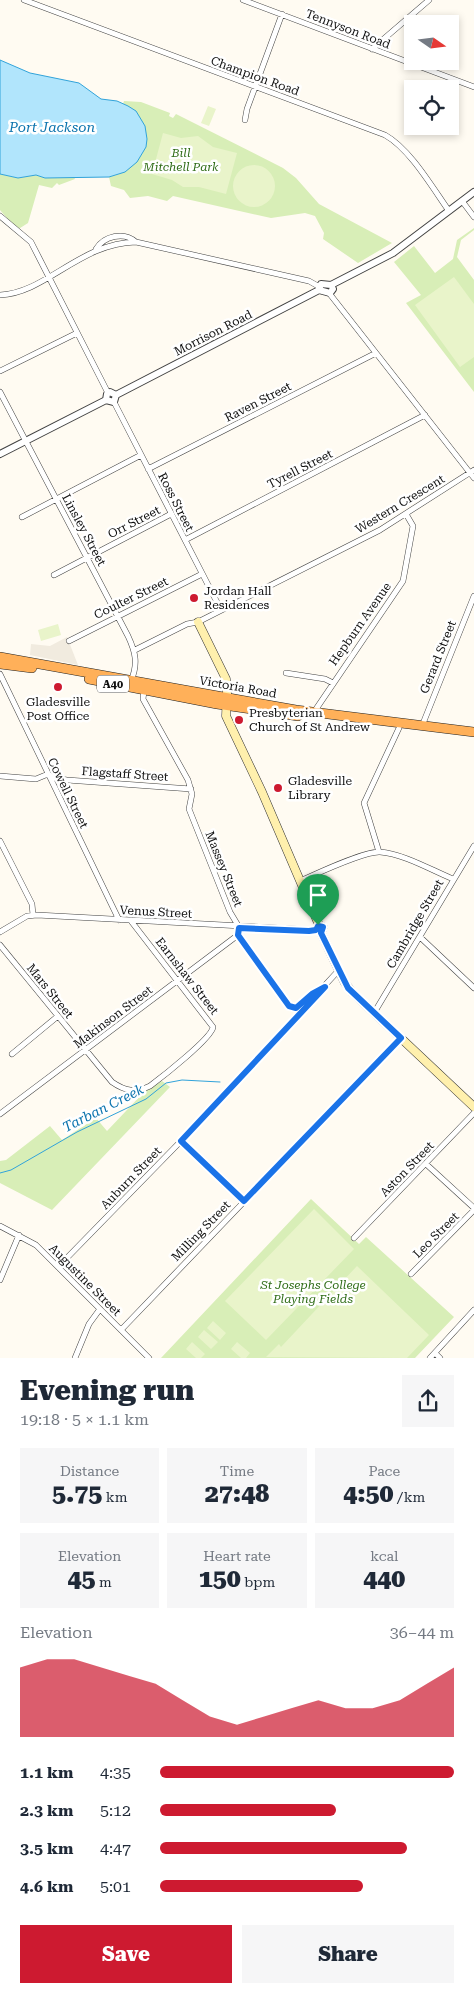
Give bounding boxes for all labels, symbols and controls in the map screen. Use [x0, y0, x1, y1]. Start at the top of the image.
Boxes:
street label: Tennyson Road [304, 6, 393, 52]
north arrow [404, 15, 459, 70]
map controls [404, 15, 459, 135]
street label: Champion Road [209, 53, 301, 99]
button: locate [404, 80, 459, 135]
water label: Port Jackson [8, 119, 95, 135]
park label: Bill Mitchell Park [142, 146, 219, 174]
street label: Morrison Road [172, 307, 255, 359]
street label: Raven Street [222, 379, 294, 425]
street label: Tyrell Street [265, 446, 335, 491]
street label: Ross Street [155, 470, 197, 534]
street label: Western Crescent [353, 472, 448, 536]
street label: Linsley Street [59, 492, 109, 569]
street label: Orr Street [105, 503, 163, 541]
street label: Coulter Street [92, 574, 171, 622]
street label: Hepburn Avenue [326, 579, 394, 668]
place label: Jordan Hall Residences [204, 584, 272, 612]
marker: Jordan Hall Residences [188, 592, 200, 604]
street label: Gerard Street [417, 618, 459, 696]
street label: Victoria Road [198, 673, 278, 701]
road number: A40 [97, 676, 129, 692]
marker: Gladesville Post Office [52, 681, 64, 693]
place label: Gladesville Post Office [26, 695, 90, 723]
place label: Presbyterian Church of St Andrew [249, 706, 370, 734]
marker: Presbyterian Church of St Andrew [233, 714, 245, 726]
street label: Cowell Street [45, 755, 91, 831]
street label: Flagstaff Street [81, 764, 169, 784]
place label: Gladesville Library [288, 774, 352, 802]
marker: Gladesville Library [272, 782, 284, 794]
street label: Massey Street [203, 829, 246, 909]
pin [297, 874, 339, 925]
street label: Cambridge Street [384, 876, 446, 971]
icon: arrive [304, 881, 332, 909]
street label: Venus Street [119, 903, 193, 921]
street label: Earnshaw Street [153, 935, 222, 1018]
street label: Mars Street [24, 961, 77, 1021]
street label: Makinson Street [71, 982, 156, 1051]
water label: Tarban Creek [60, 1081, 147, 1135]
street label: Aston Street [377, 1138, 437, 1199]
street label: Auburn Street [98, 1144, 165, 1212]
street label: Milling Street [169, 1198, 234, 1264]
street label: Leo Street [410, 1209, 462, 1261]
street label: Augustine Street [46, 1241, 124, 1319]
park label: St Josephs College Playing Fields [259, 1278, 366, 1306]
text: Evening run [20, 1374, 194, 1407]
button: share [402, 1375, 454, 1427]
text: 19:18 · 5 × 1.1 km [20, 1410, 149, 1429]
text: Distance [60, 1463, 119, 1479]
text: Time [220, 1463, 254, 1479]
text: Pace [369, 1463, 400, 1479]
text: 5.75 [52, 1479, 102, 1508]
text: 27:48 [205, 1479, 269, 1508]
text: 4:50 [343, 1479, 394, 1508]
text: km [102, 1489, 127, 1505]
text: /km [394, 1489, 425, 1505]
text: Elevation [58, 1548, 121, 1564]
text: Heart rate [203, 1548, 271, 1564]
text: kcal [370, 1548, 398, 1564]
text: 45 [68, 1564, 96, 1593]
text: 150 [199, 1564, 241, 1593]
text: 440 [363, 1564, 405, 1593]
text: m [96, 1574, 112, 1590]
text: bpm [241, 1574, 275, 1590]
text: Elevation [20, 1623, 93, 1642]
text: 36–44 m [390, 1623, 454, 1642]
text: 1.1 km [20, 1763, 73, 1782]
text: 4:35 [100, 1763, 131, 1782]
text: 2.3 km [20, 1801, 73, 1820]
text: 5:12 [100, 1801, 131, 1820]
text: 3.5 km [20, 1839, 73, 1858]
text: 4:47 [100, 1839, 131, 1858]
text: 4.6 km [20, 1877, 73, 1896]
text: 5:01 [100, 1877, 131, 1896]
button: Save [20, 1925, 232, 1983]
button: Share [242, 1925, 454, 1983]

